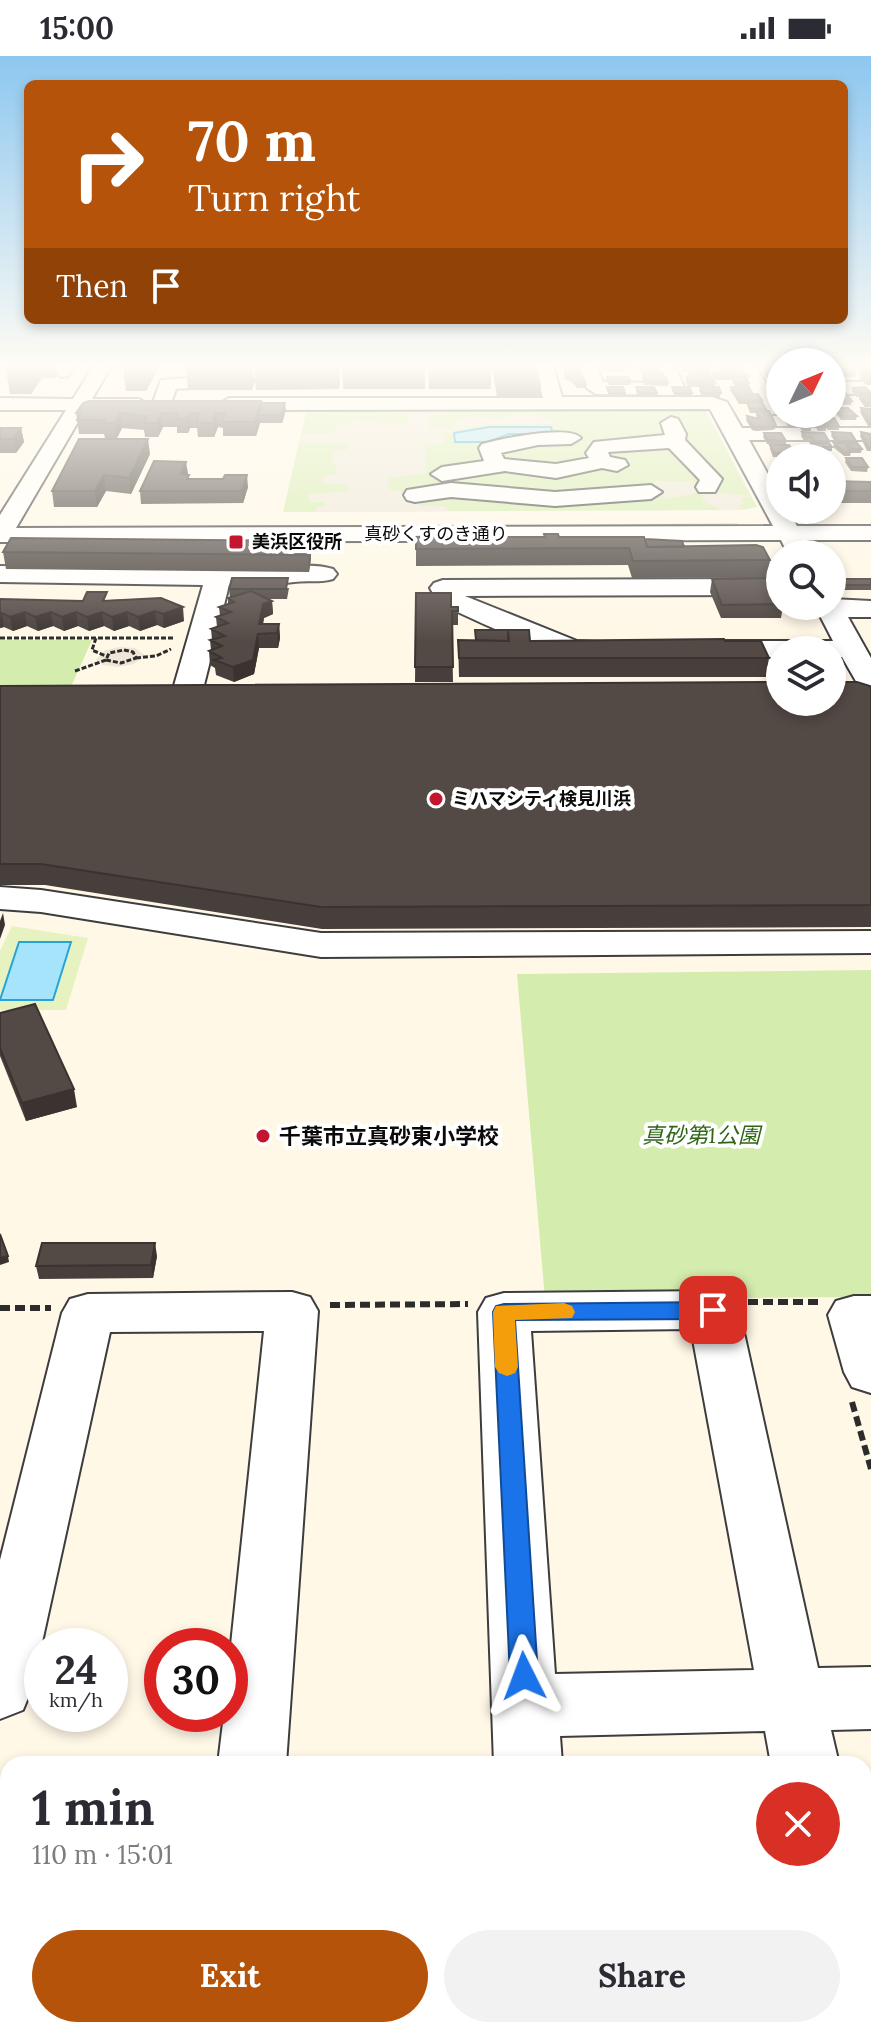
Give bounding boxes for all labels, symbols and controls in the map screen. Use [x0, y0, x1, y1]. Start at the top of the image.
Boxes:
text: 15:00 [40, 9, 114, 47]
text: 70 m [188, 105, 316, 176]
icon: right [56, 112, 160, 216]
text: Turn right [188, 175, 361, 221]
icon: arrive [144, 264, 188, 308]
text: Then [56, 267, 128, 305]
north arrow [766, 348, 846, 428]
map controls [766, 348, 846, 716]
button: sound [766, 444, 846, 524]
street label: 真砂くすのき通り [364, 522, 508, 545]
place label: 美浜区役所 [252, 530, 342, 553]
marker: 美浜区役所 [227, 533, 245, 551]
button: search [766, 540, 846, 620]
button: layers [766, 636, 846, 716]
place label: ミハマシティ検見川浜 [452, 787, 631, 810]
marker: ミハマシティ検見川浜 [427, 790, 445, 808]
park label: 真砂第1公園 [642, 1121, 763, 1149]
place label: 千葉市立真砂東小学校 [279, 1122, 499, 1150]
marker: 千葉市立真砂東小学校 [254, 1127, 272, 1145]
pin [679, 1276, 747, 1344]
icon: arrive [691, 1288, 735, 1332]
speed limit sign: 30 [144, 1628, 248, 1732]
position arrow [482, 1634, 566, 1718]
text: 24 [54, 1644, 98, 1695]
text: km/h [49, 1687, 103, 1712]
text: 1 min [32, 1777, 155, 1838]
button: close [756, 1782, 840, 1866]
text: 110 m · 15:01 [32, 1838, 173, 1871]
button: Exit [32, 1930, 428, 2022]
button: Share [444, 1930, 840, 2022]

